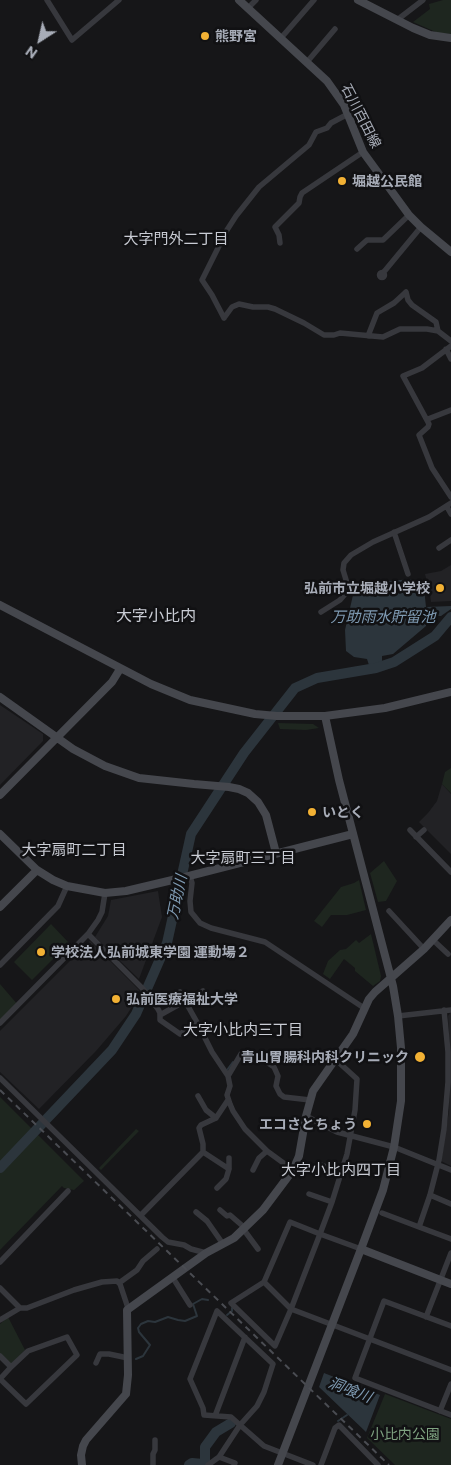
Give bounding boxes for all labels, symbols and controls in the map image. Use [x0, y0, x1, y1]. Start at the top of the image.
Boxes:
north arrow [15, 15, 65, 65]
place label: 熊野宮 [215, 28, 257, 44]
marker: 熊野宮 [199, 30, 211, 42]
text: N [22, 43, 40, 63]
street label: 石川百田線 [338, 81, 384, 151]
place label: 堀越公民館 [352, 173, 422, 189]
marker: 堀越公民館 [336, 175, 348, 187]
district label: 大字門外二丁目 [124, 230, 228, 248]
place label: 弘前市立堀越小学校 [304, 580, 430, 596]
marker: 弘前市立堀越小学校 [434, 582, 446, 594]
district label: 大字小比内 [116, 606, 196, 626]
water label: 万助雨水貯留池 [331, 608, 435, 626]
place label: いとく [322, 804, 364, 820]
marker: いとく [306, 806, 318, 818]
district label: 大字扇町二丁目 [22, 841, 126, 859]
district label: 大字扇町三丁目 [191, 849, 295, 867]
water label: 万助川 [164, 873, 190, 921]
place label: 学校法人弘前城東学園 運動場２ [51, 944, 250, 960]
marker: 学校法人弘前城東学園 運動場２ [35, 946, 47, 958]
place label: 弘前医療福祉大学 [126, 991, 238, 1007]
marker: 弘前医療福祉大学 [110, 993, 122, 1005]
district label: 大字小比内三丁目 [183, 1021, 303, 1039]
place label: 青山胃腸科内科クリニック [241, 1049, 409, 1065]
marker: 青山胃腸科内科クリニック [413, 1050, 427, 1064]
place label: エコさとちょう [259, 1116, 357, 1132]
marker: エコさとちょう [361, 1118, 373, 1130]
district label: 大字小比内四丁目 [281, 1161, 401, 1179]
water label: 洞喰川 [326, 1374, 374, 1406]
park label: 小比内公園 [370, 1426, 440, 1442]

